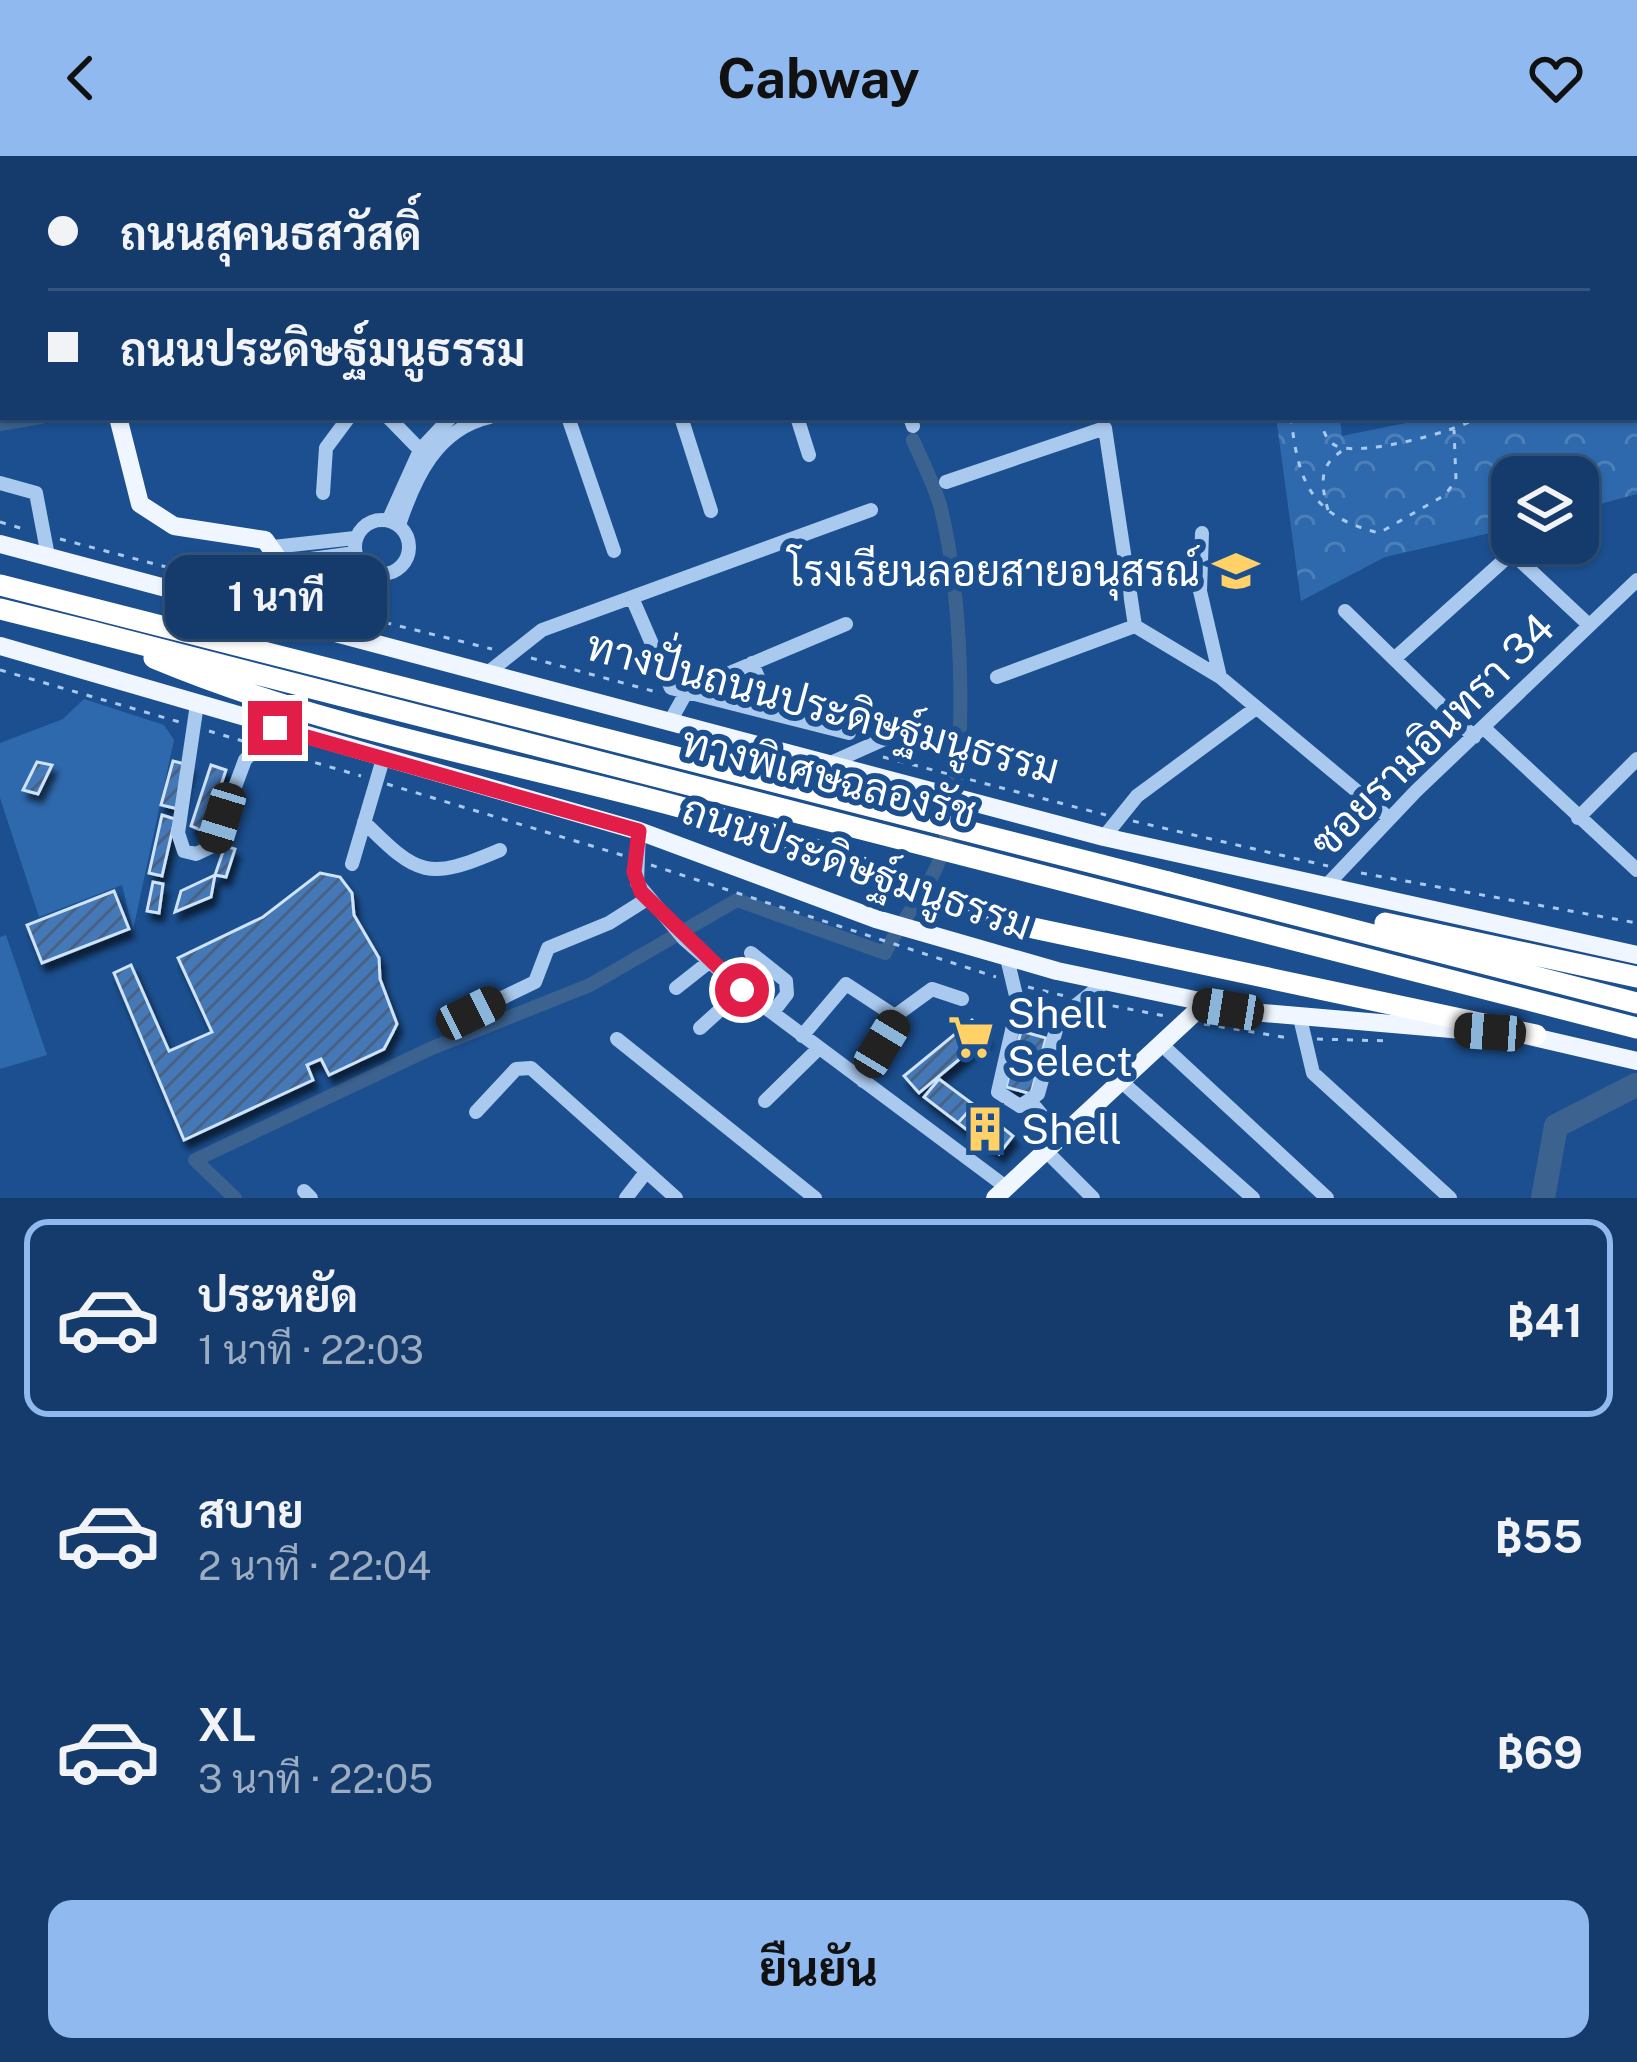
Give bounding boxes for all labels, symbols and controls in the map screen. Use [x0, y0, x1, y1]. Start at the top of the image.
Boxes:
icon: back [48, 45, 114, 111]
icon: heart [1523, 45, 1589, 111]
text: Cabway [717, 47, 920, 110]
text: ถนนสุคนธสวัสดิ์ [120, 207, 422, 260]
text: ถนนประดิษฐ์มนูธรรม [120, 323, 525, 376]
map controls [1491, 456, 1599, 564]
button: layers [1491, 456, 1599, 564]
place label: โรงเรียนลอยสายอนุสรณ์ [786, 544, 1200, 601]
school or university icon: โรงเรียนลอยสายอนุสรณ์ [1211, 546, 1261, 596]
callout: 1 นาที [164, 554, 386, 638]
text: 1 นาที [227, 574, 325, 620]
street label: ซอยรามอินทรา 34 [1300, 603, 1563, 866]
street label: ทางปั่นถนนประดิษฐ์มนูธรรม [580, 610, 1068, 798]
route end [248, 701, 302, 755]
street label: ทางพิเศษฉลองรัช [677, 716, 981, 837]
car [194, 778, 250, 858]
street label: ถนนประดิษฐ์มนูธรรม [675, 783, 1038, 954]
route start [715, 963, 769, 1017]
car [431, 981, 511, 1045]
car [1190, 986, 1266, 1032]
place label: Shell Select [1007, 988, 1133, 1085]
car [848, 1004, 916, 1084]
supermarket icon: Shell Select [946, 1012, 996, 1062]
car [1453, 1012, 1527, 1052]
building icon: Shell [960, 1104, 1010, 1154]
place label: Shell [1021, 1104, 1122, 1153]
icon: car [54, 1264, 162, 1372]
text: ประหยัด [198, 1269, 358, 1322]
text: ฿41 [1507, 1294, 1583, 1347]
text: 1 นาที · 22:03 [198, 1327, 424, 1373]
icon: car [54, 1480, 162, 1588]
text: สบาย [198, 1485, 304, 1538]
text: ฿55 [1495, 1510, 1583, 1563]
text: 2 นาที · 22:04 [198, 1543, 431, 1589]
icon: car [54, 1696, 162, 1804]
text: XL [198, 1698, 256, 1751]
text: ฿69 [1497, 1726, 1583, 1779]
text: 3 นาที · 22:05 [198, 1756, 433, 1802]
button: ยืนยัน [48, 1900, 1589, 2038]

